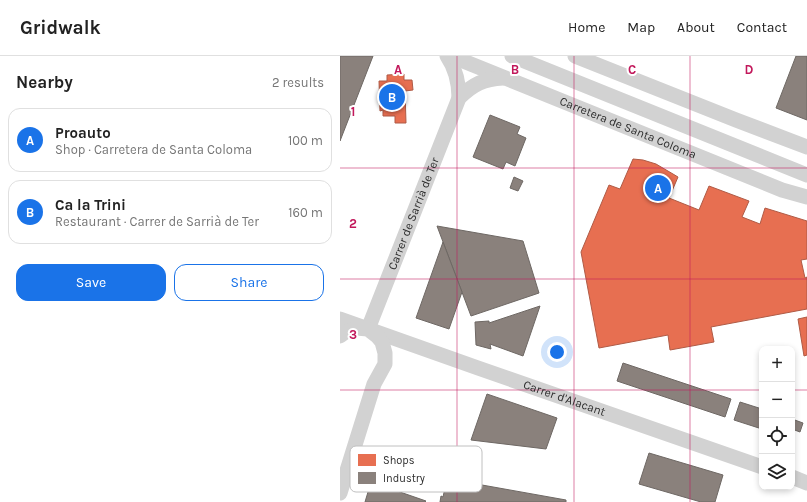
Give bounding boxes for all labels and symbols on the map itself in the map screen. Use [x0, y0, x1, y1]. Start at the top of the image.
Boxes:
text: A [394, 62, 402, 77]
text: B [511, 62, 519, 77]
text: C [628, 62, 636, 77]
text: D [745, 62, 754, 77]
pin: B [379, 82, 405, 112]
street label: Carretera de Santa Coloma [558, 94, 698, 162]
text: 1 [351, 104, 355, 119]
street label: Carrer de Sarrià de Ter [385, 155, 442, 272]
pin: A [645, 173, 671, 203]
text: 2 [349, 216, 357, 231]
text: 3 [349, 327, 357, 342]
your location [547, 342, 567, 362]
street label: Carrer d'Alacant [521, 377, 608, 419]
legend [350, 446, 482, 492]
text: Shops [383, 454, 415, 467]
text: Industry [383, 472, 425, 485]

